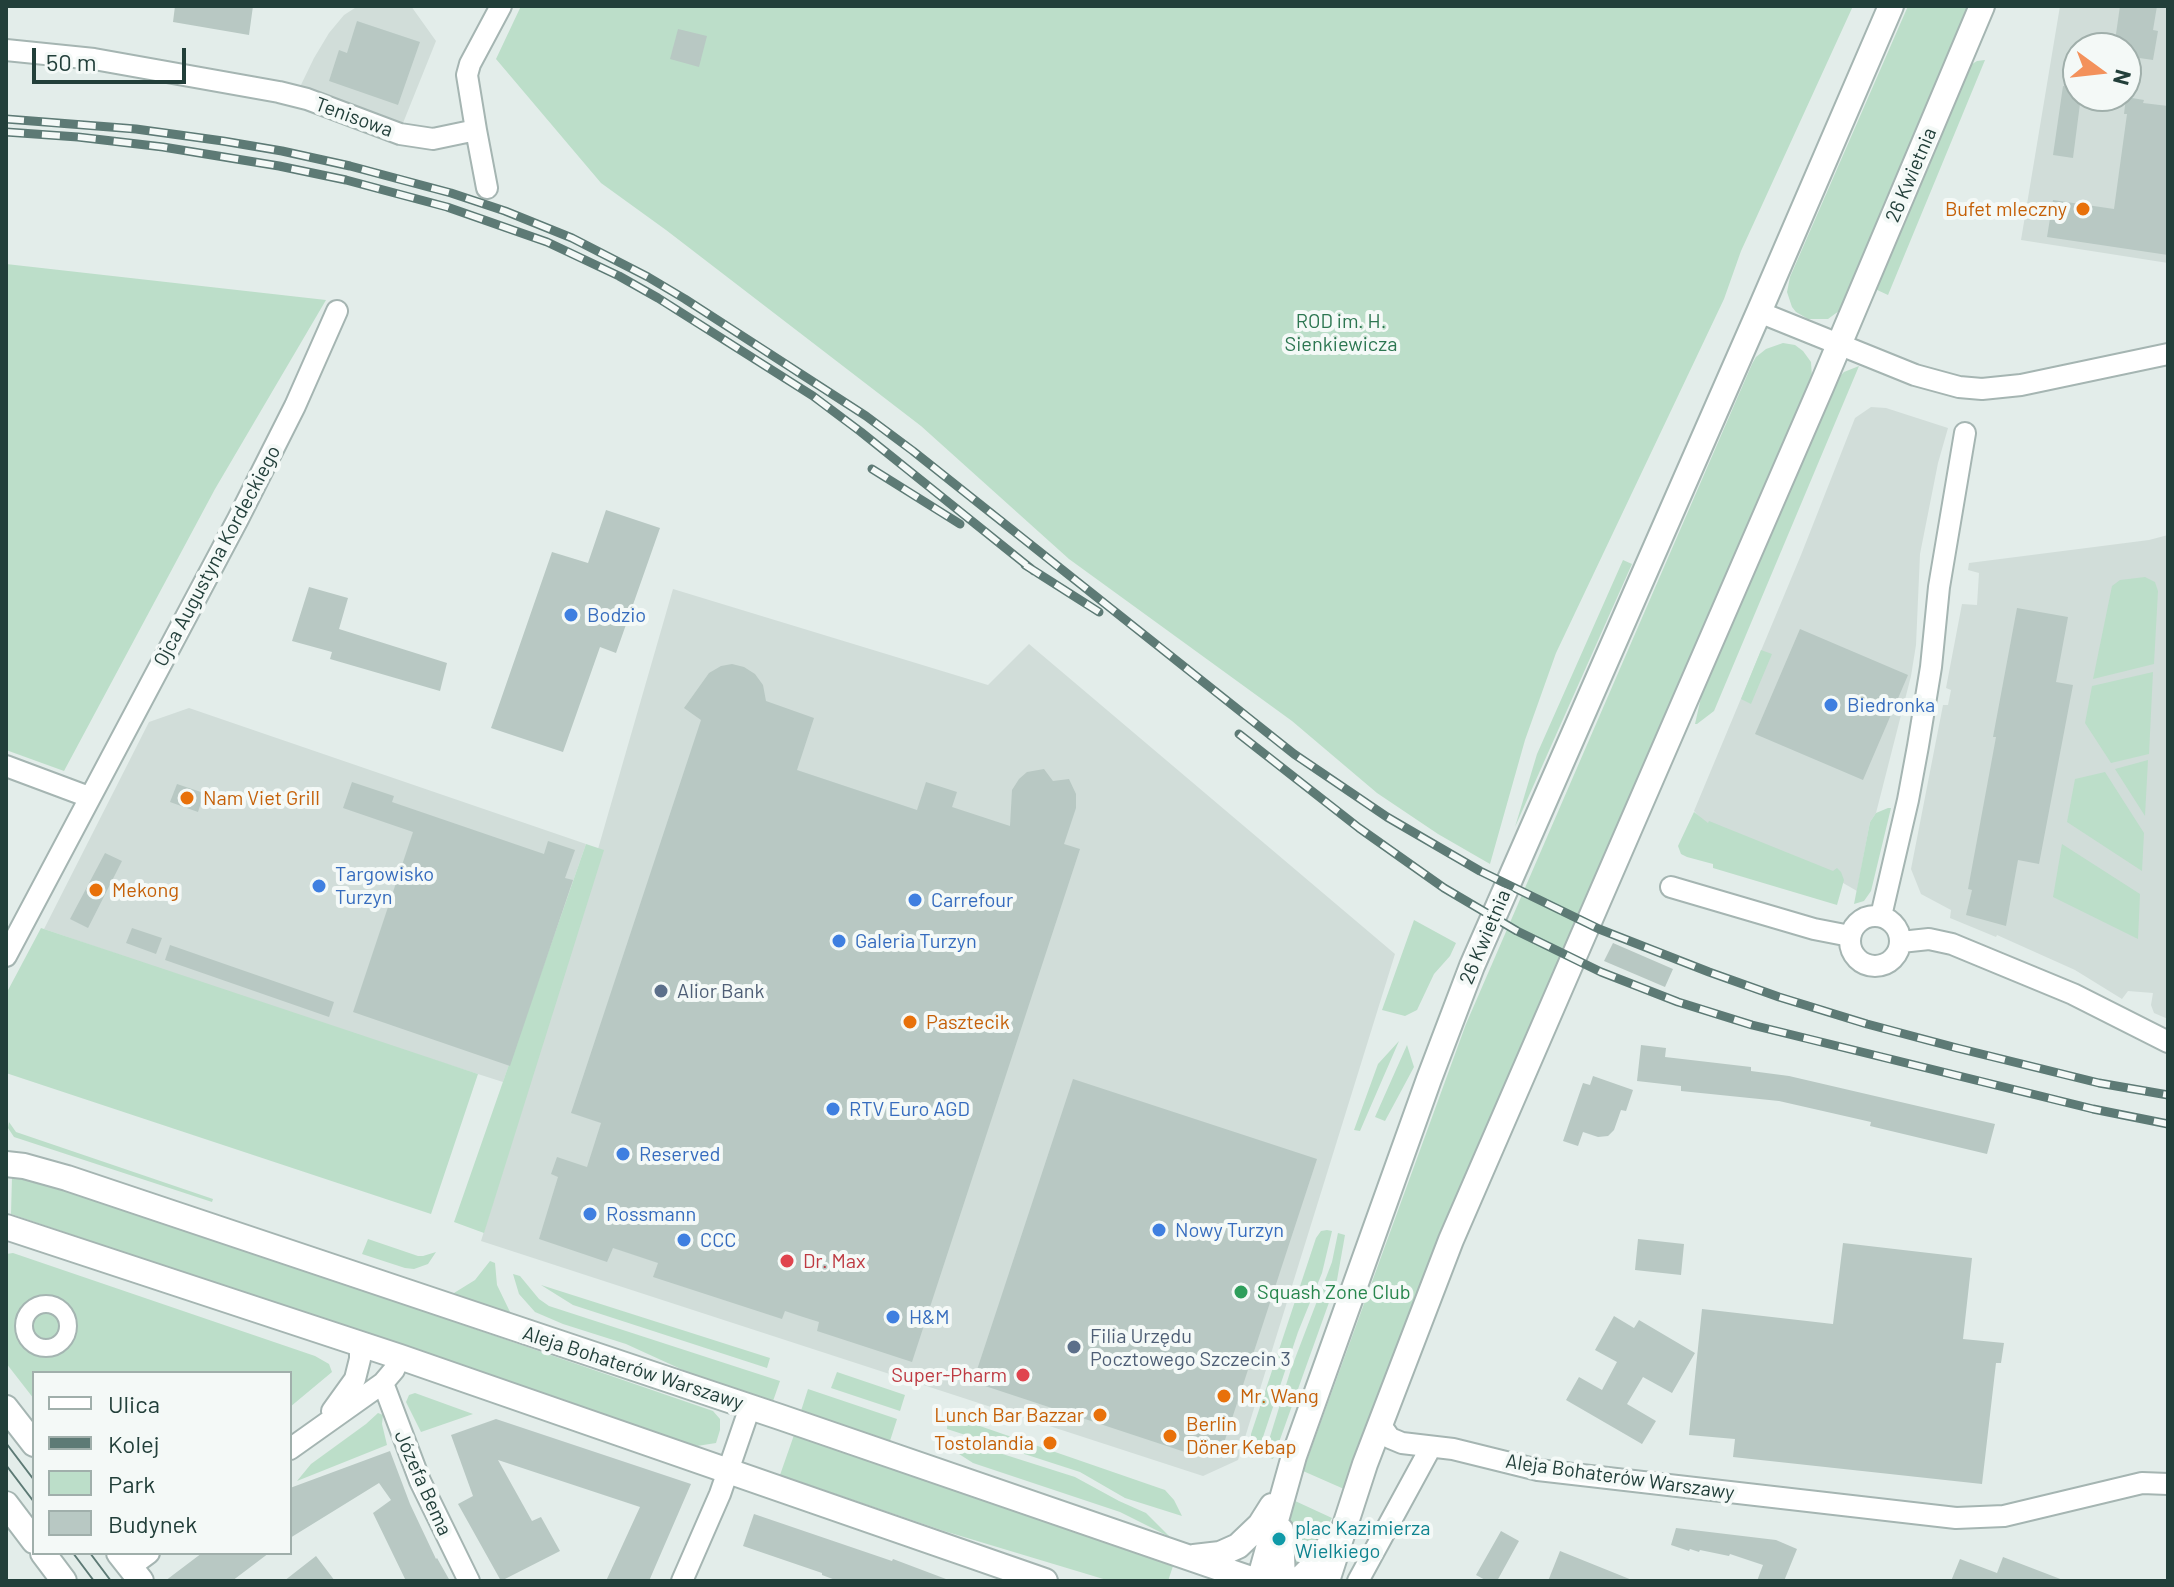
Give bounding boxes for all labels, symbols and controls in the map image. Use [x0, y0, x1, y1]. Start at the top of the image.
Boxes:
scale bar [36, 32, 190, 82]
north arrow [2062, 32, 2142, 112]
text: 50 m [46, 47, 97, 76]
text: N [2109, 67, 2138, 88]
street label: Tenisowa [312, 92, 396, 142]
street label: 26 Kwietnia [1880, 124, 1942, 226]
place label: Bufet mleczny [1945, 197, 2067, 221]
marker: Bufet mleczny [2074, 200, 2092, 218]
park label: ROD im. H. Sienkiewicza [1285, 309, 1397, 356]
street label: Ojca Augustyna Kordeckiego [148, 441, 286, 671]
place label: Bodzio [587, 603, 646, 627]
marker: Bodzio [562, 606, 580, 624]
place label: Biedronka [1847, 693, 1935, 717]
marker: Biedronka [1822, 696, 1840, 714]
place label: Nam Viet Grill [203, 786, 320, 810]
marker: Nam Viet Grill [178, 789, 196, 807]
place label: Targowisko Turzyn [335, 862, 434, 909]
marker: Targowisko Turzyn [310, 877, 328, 895]
place label: Mekong [112, 878, 179, 902]
marker: Mekong [87, 881, 105, 899]
street label: 26 Kwietnia [1454, 886, 1516, 988]
place label: Carrefour [931, 888, 1013, 912]
marker: Carrefour [906, 891, 924, 909]
place label: Galeria Turzyn [855, 929, 977, 953]
marker: Galeria Turzyn [830, 932, 848, 950]
place label: Alior Bank [677, 979, 764, 1003]
marker: Alior Bank [652, 982, 670, 1000]
place label: Pasztecik [926, 1010, 1010, 1034]
marker: Pasztecik [901, 1013, 919, 1031]
place label: RTV Euro AGD [849, 1097, 970, 1121]
marker: RTV Euro AGD [824, 1100, 842, 1118]
place label: Reserved [639, 1142, 721, 1166]
marker: Reserved [614, 1145, 632, 1163]
place label: Rossmann [606, 1202, 696, 1226]
marker: Rossmann [581, 1205, 599, 1223]
place label: Nowy Turzyn [1175, 1218, 1284, 1242]
marker: Nowy Turzyn [1150, 1221, 1168, 1239]
place label: CCC [700, 1228, 736, 1252]
marker: CCC [675, 1231, 693, 1249]
place label: Dr. Max [803, 1249, 866, 1273]
marker: Dr. Max [778, 1252, 796, 1270]
place label: Squash Zone Club [1257, 1280, 1411, 1304]
marker: Squash Zone Club [1232, 1283, 1250, 1301]
place label: H&M [909, 1305, 950, 1329]
marker: H&M [884, 1308, 902, 1326]
street label: Aleja Bohaterów Warszawy [520, 1321, 746, 1415]
place label: Filia Urzędu Pocztowego Szczecin 3 [1090, 1324, 1291, 1371]
marker: Filia Urzędu Pocztowego Szczecin 3 [1065, 1338, 1083, 1356]
place label: Super-Pharm [891, 1363, 1007, 1387]
marker: Super-Pharm [1014, 1366, 1032, 1384]
legend [32, 1371, 292, 1555]
place label: Mr. Wang [1240, 1384, 1319, 1408]
marker: Mr. Wang [1215, 1387, 1233, 1405]
text: Ulica [108, 1389, 160, 1418]
place label: Lunch Bar Bazzar [934, 1403, 1084, 1427]
marker: Lunch Bar Bazzar [1091, 1406, 1109, 1424]
place label: Berlin Döner Kebap [1186, 1412, 1296, 1459]
street label: Józefa Bema [389, 1427, 457, 1539]
marker: Berlin Döner Kebap [1161, 1427, 1179, 1445]
text: Kolej [108, 1429, 160, 1458]
place label: Tostolandia [934, 1431, 1034, 1455]
marker: Tostolandia [1041, 1434, 1059, 1452]
street label: Aleja Bohaterów Warszawy [1504, 1449, 1736, 1505]
text: Park [108, 1469, 155, 1498]
text: Budynek [108, 1509, 197, 1538]
place label: plac Kazimierza Wielkiego [1295, 1516, 1430, 1563]
marker: plac Kazimierza Wielkiego [1270, 1530, 1288, 1548]

